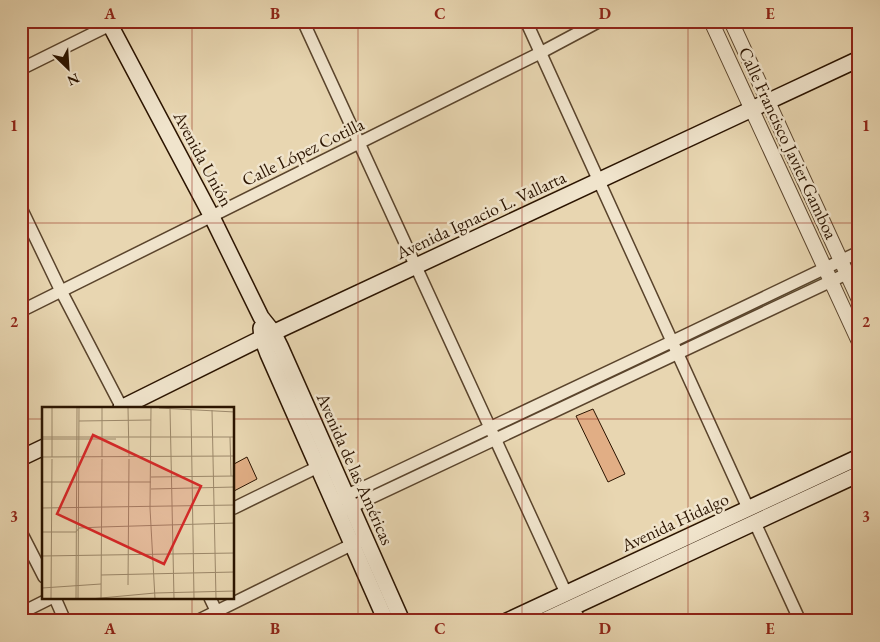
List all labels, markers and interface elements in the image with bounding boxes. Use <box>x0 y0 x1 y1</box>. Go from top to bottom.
text: A <box>103 3 116 24</box>
text: B <box>270 3 280 24</box>
text: C <box>434 3 446 24</box>
text: D <box>599 3 611 24</box>
text: E <box>765 3 775 24</box>
north arrow <box>42 42 92 92</box>
street label: Calle Francisco Javier Gamboa <box>734 43 843 243</box>
text: N <box>64 69 82 91</box>
street label: Avenida Unión <box>168 106 238 211</box>
street label: Calle López Cotilla <box>238 112 368 191</box>
text: 1 <box>10 115 18 136</box>
text: 1 <box>862 115 870 136</box>
street label: Avenida Ignacio L. Vallarta <box>391 165 570 264</box>
text: 2 <box>10 311 19 332</box>
text: 2 <box>862 311 871 332</box>
street label: Avenida de las Américas <box>311 388 399 549</box>
inset map <box>42 407 235 600</box>
street label: Avenida Hidalgo <box>617 487 732 557</box>
text: 3 <box>10 506 18 527</box>
text: 3 <box>862 506 870 527</box>
text: A <box>103 618 116 639</box>
text: B <box>270 618 280 639</box>
text: C <box>434 618 446 639</box>
text: D <box>599 618 611 639</box>
text: E <box>765 618 775 639</box>

